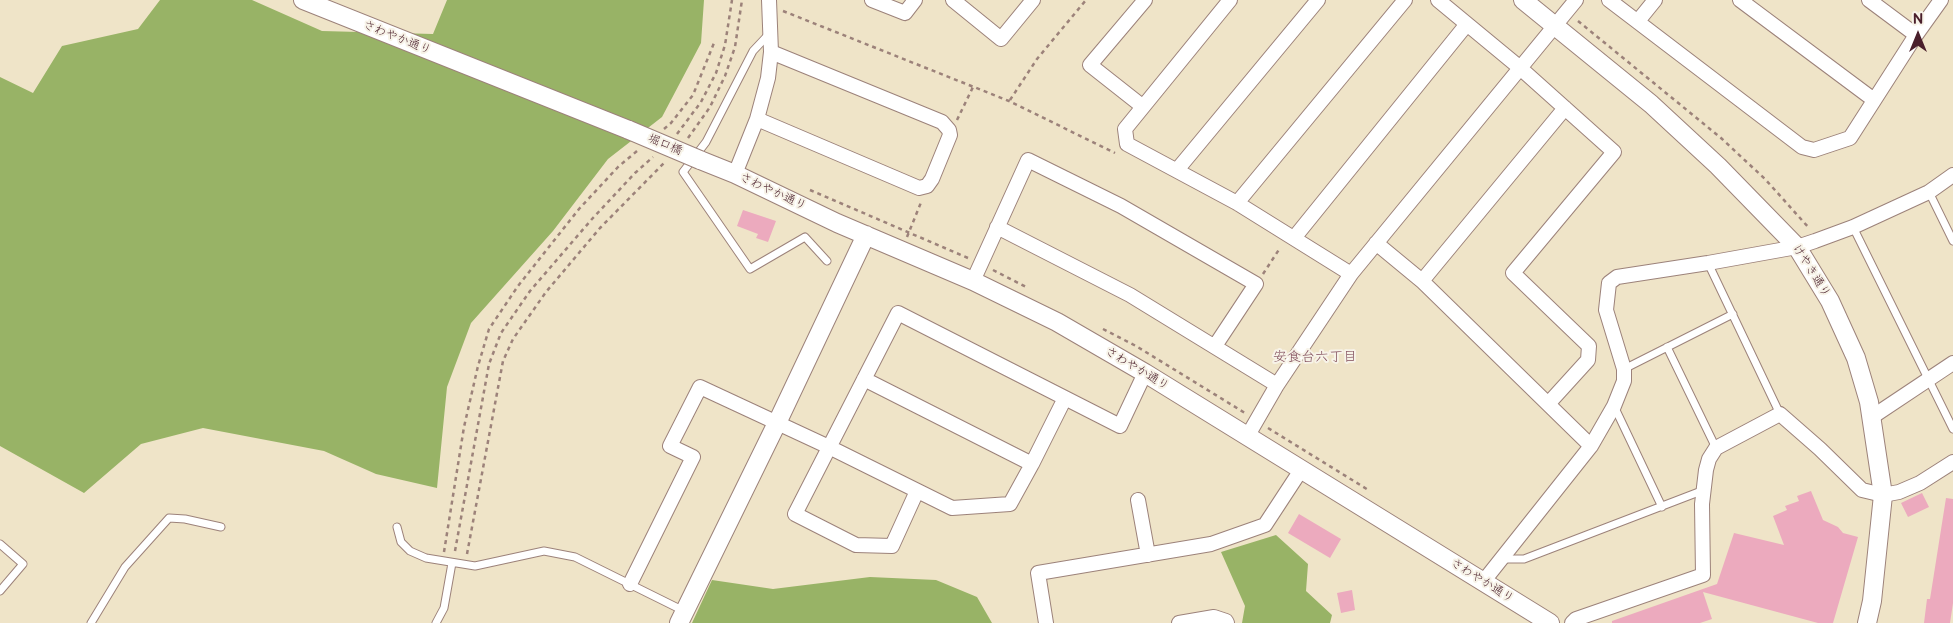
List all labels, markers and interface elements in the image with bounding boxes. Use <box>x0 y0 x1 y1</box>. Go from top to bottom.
north arrow <box>1893 10 1943 60</box>
text: N <box>1913 11 1923 28</box>
street label: さわやか通り <box>361 18 433 58</box>
street label: 堀口橋 <box>646 131 684 159</box>
street label: さわやか通り <box>737 170 809 214</box>
street label: けやき通り <box>1789 242 1833 300</box>
street label: さわやか通り <box>1102 344 1172 394</box>
district label: 安食台六丁目 <box>1273 349 1357 365</box>
street label: さわやか通り <box>1448 556 1516 606</box>

